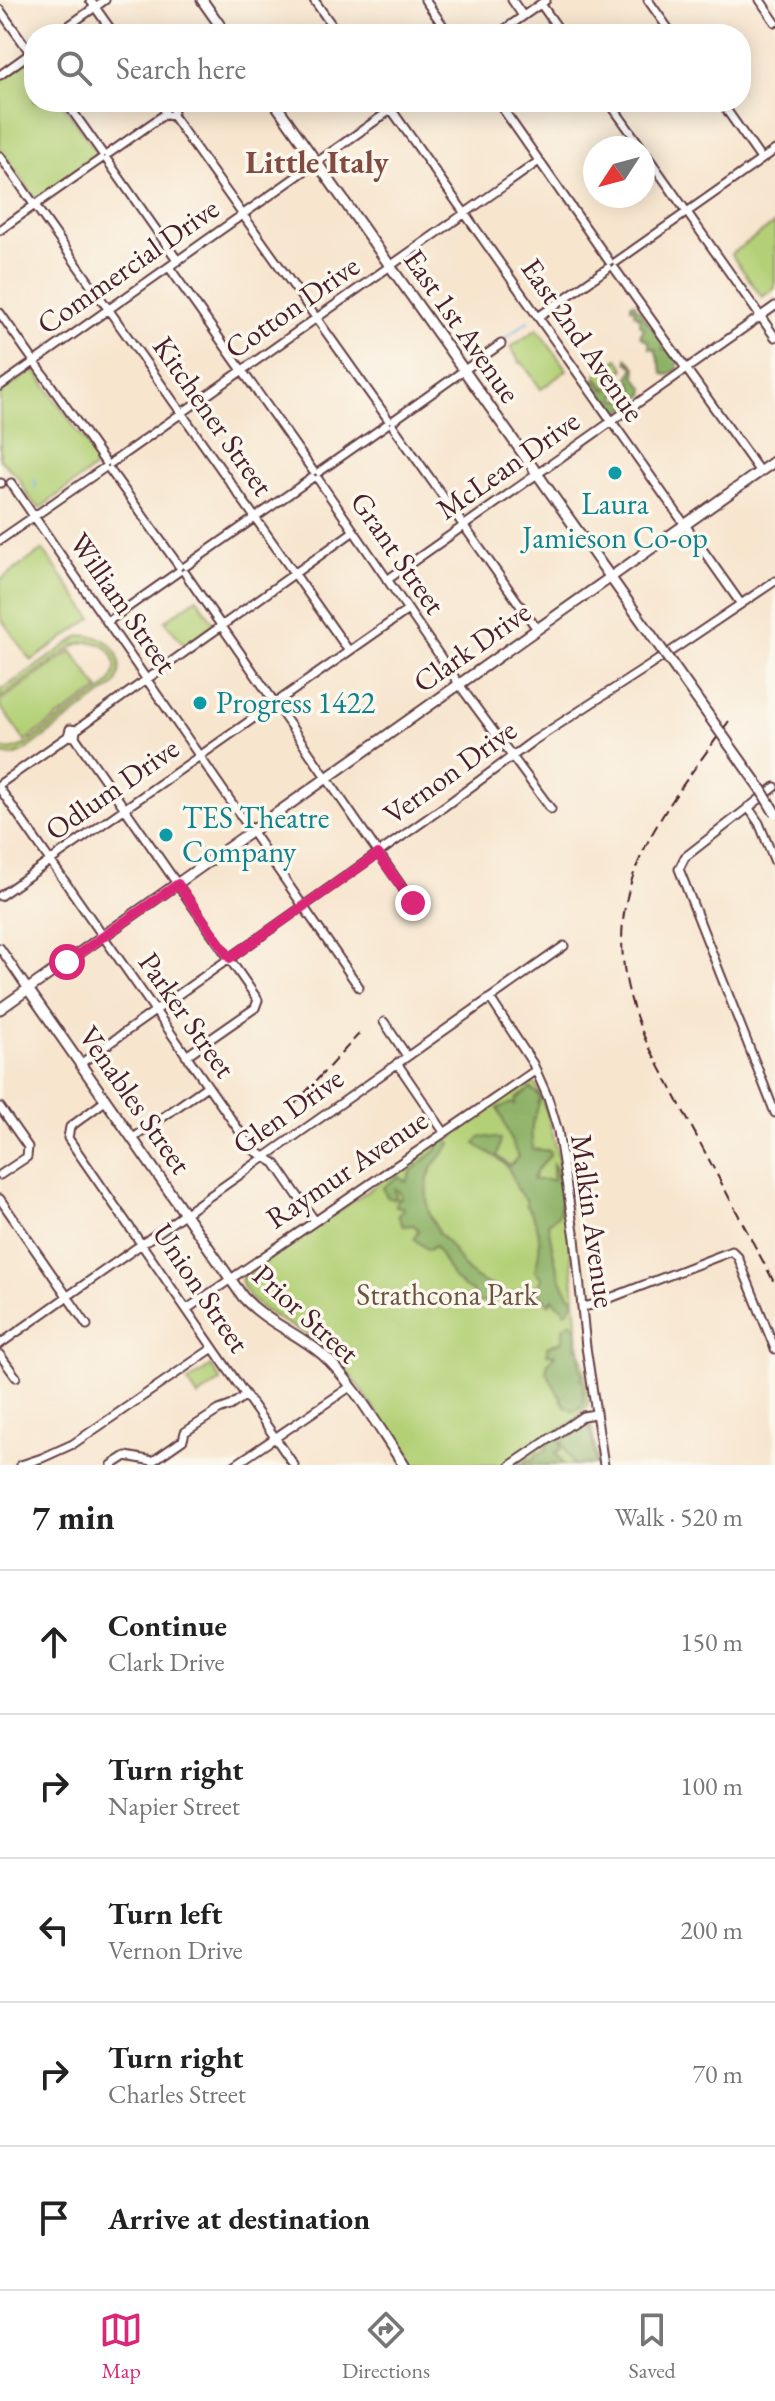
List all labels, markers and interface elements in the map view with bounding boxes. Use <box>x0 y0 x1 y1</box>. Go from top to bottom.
search box <box>24 24 751 112</box>
icon: search <box>52 46 96 90</box>
text: Search here <box>116 49 246 88</box>
north arrow <box>583 136 655 208</box>
district label: Little Italy <box>245 141 389 183</box>
street label: Commercial Drive <box>29 188 226 343</box>
street label: East 1st Avenue <box>395 241 530 410</box>
street label: Cotton Drive <box>217 246 367 367</box>
street label: East 2nd Avenue <box>513 250 654 429</box>
street label: Kitchener Street <box>144 328 283 504</box>
street label: McLean Drive <box>429 401 587 528</box>
marker: Laura Jamieson Co-op <box>606 464 624 482</box>
street label: Grant Street <box>342 484 455 622</box>
place label: Laura Jamieson Co-op <box>519 484 708 557</box>
street label: William Street <box>61 525 187 681</box>
street label: Clark Drive <box>405 592 538 701</box>
place label: Progress 1422 <box>216 683 376 722</box>
marker: Progress 1422 <box>191 694 209 712</box>
street label: Vernon Drive <box>375 710 524 833</box>
street label: Odlum Drive <box>37 728 186 849</box>
place label: TES Theatre Company <box>182 798 329 871</box>
marker: TES Theatre Company <box>157 826 175 844</box>
route end <box>395 885 431 921</box>
route start <box>49 944 85 980</box>
street label: Parker Street <box>130 944 245 1086</box>
street label: Venables Street <box>70 1018 201 1182</box>
street label: Glen Drive <box>225 1058 351 1163</box>
street label: Raymur Avenue <box>258 1100 435 1237</box>
street label: Malkin Avenue <box>562 1132 625 1310</box>
street label: Union Street <box>144 1215 259 1360</box>
street label: Prior Street <box>245 1255 368 1372</box>
park label: Strathcona Park <box>356 1275 539 1314</box>
text: 7 min <box>32 1495 115 1539</box>
text: Walk · 520 m <box>615 1500 743 1534</box>
text: Continue <box>108 1606 227 1645</box>
icon: ahead <box>32 1620 76 1664</box>
text: 150 m <box>680 1625 743 1659</box>
text: Clark Drive <box>108 1645 225 1679</box>
text: Turn right <box>108 1750 244 1789</box>
icon: right <box>32 1764 76 1808</box>
text: 100 m <box>680 1769 743 1803</box>
text: Napier Street <box>108 1789 240 1823</box>
text: Turn left <box>108 1894 222 1933</box>
icon: left <box>32 1908 76 1952</box>
text: 200 m <box>680 1913 743 1947</box>
text: Vernon Drive <box>108 1933 243 1967</box>
text: Turn right <box>108 2038 244 2077</box>
icon: right <box>32 2052 76 2096</box>
text: 70 m <box>693 2057 743 2091</box>
text: Charles Street <box>108 2077 246 2111</box>
icon: arrive <box>32 2196 76 2240</box>
text: Arrive at destination <box>108 2199 370 2238</box>
tab: Map <box>99 2308 143 2385</box>
tab: Directions <box>342 2308 430 2385</box>
tab: Saved <box>629 2308 676 2385</box>

